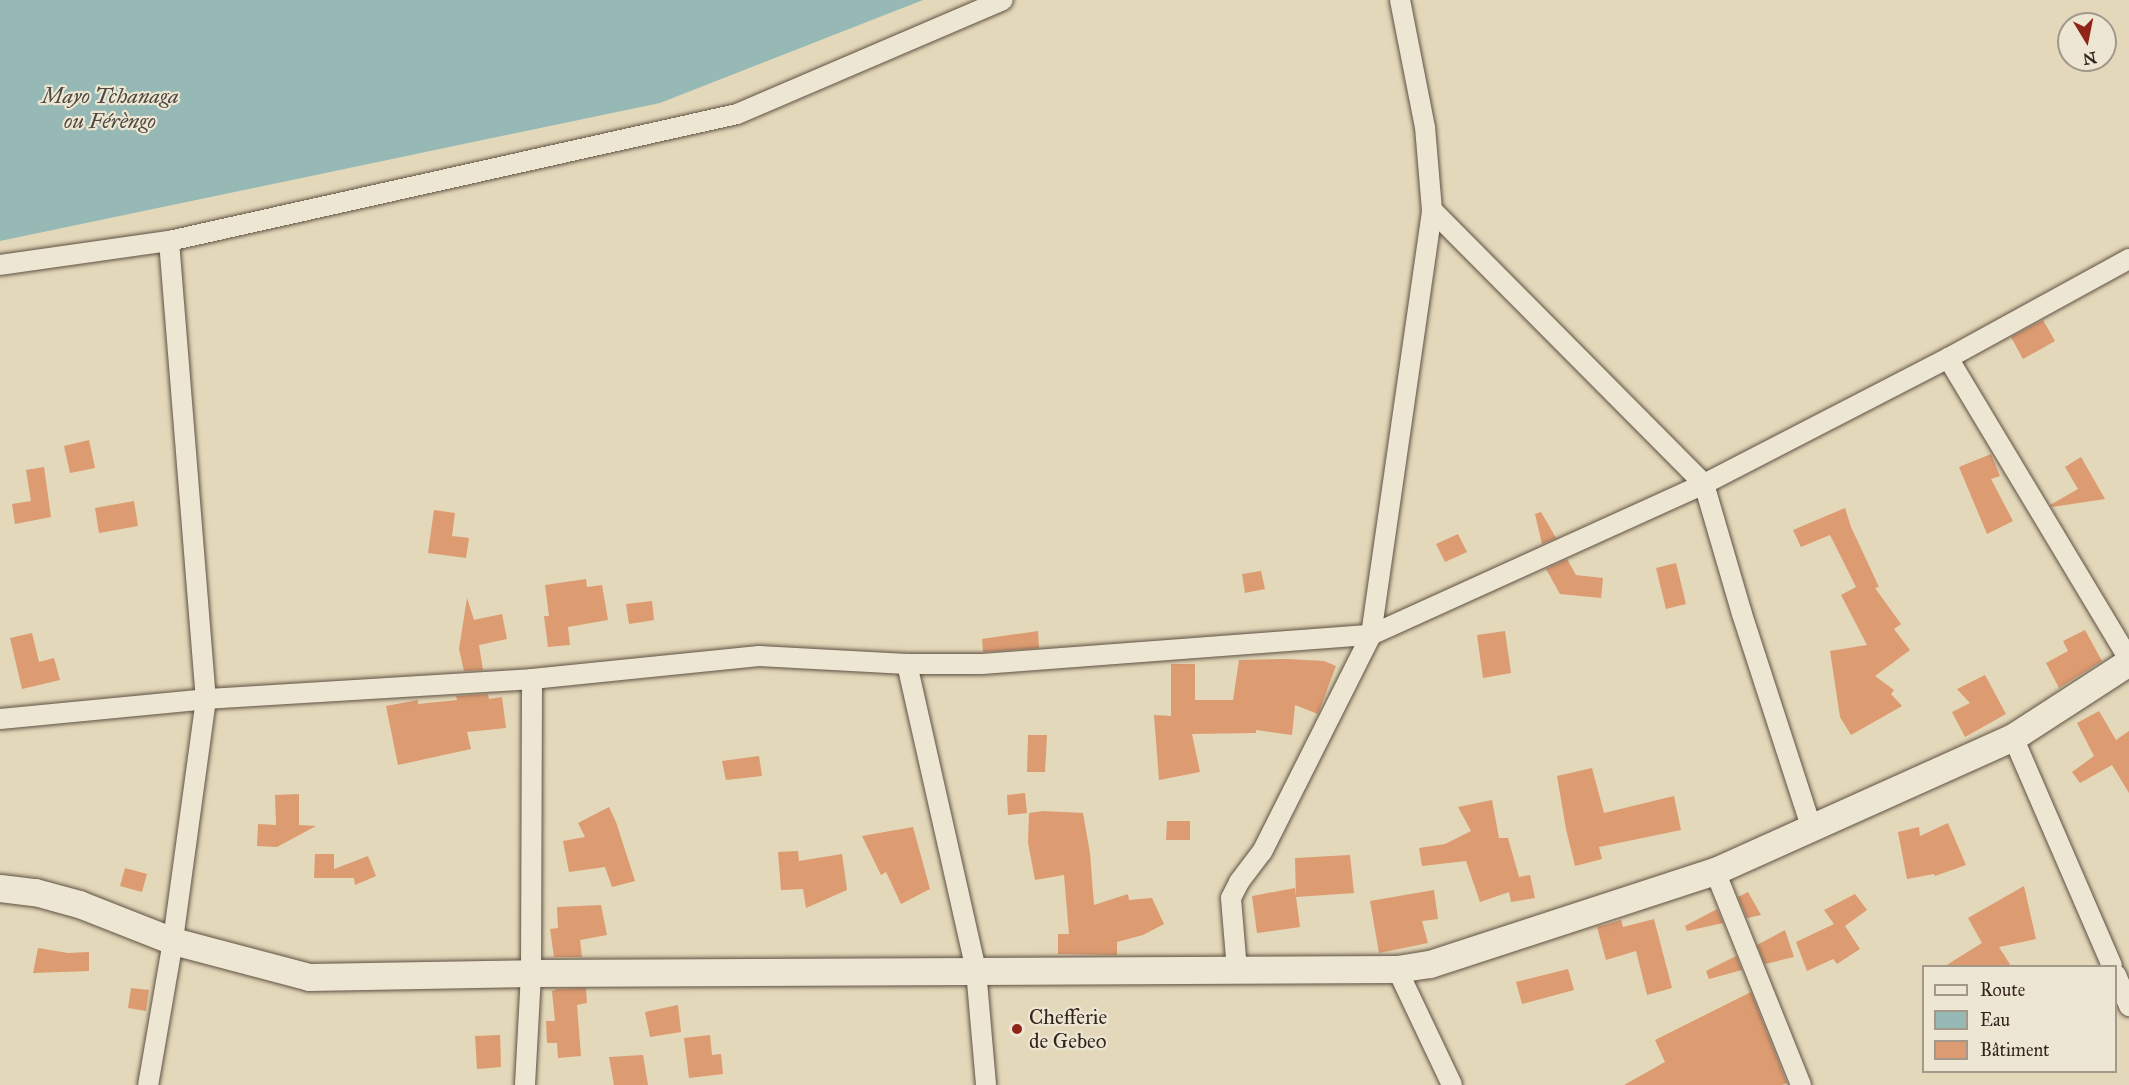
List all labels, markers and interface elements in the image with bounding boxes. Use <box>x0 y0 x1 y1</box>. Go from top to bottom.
north arrow <box>2057 12 2117 72</box>
text: N <box>2082 48 2098 69</box>
water label: Mayo Tchanaga ou Férèngo <box>41 82 179 134</box>
legend <box>1922 965 2117 1073</box>
text: Route <box>1980 979 2025 1001</box>
place label: Chefferie de Gebeo <box>1029 1004 1107 1054</box>
text: Eau <box>1980 1009 2010 1031</box>
marker: Chefferie de Gebeo <box>1010 1022 1024 1036</box>
text: Bâtiment <box>1980 1039 2049 1061</box>

